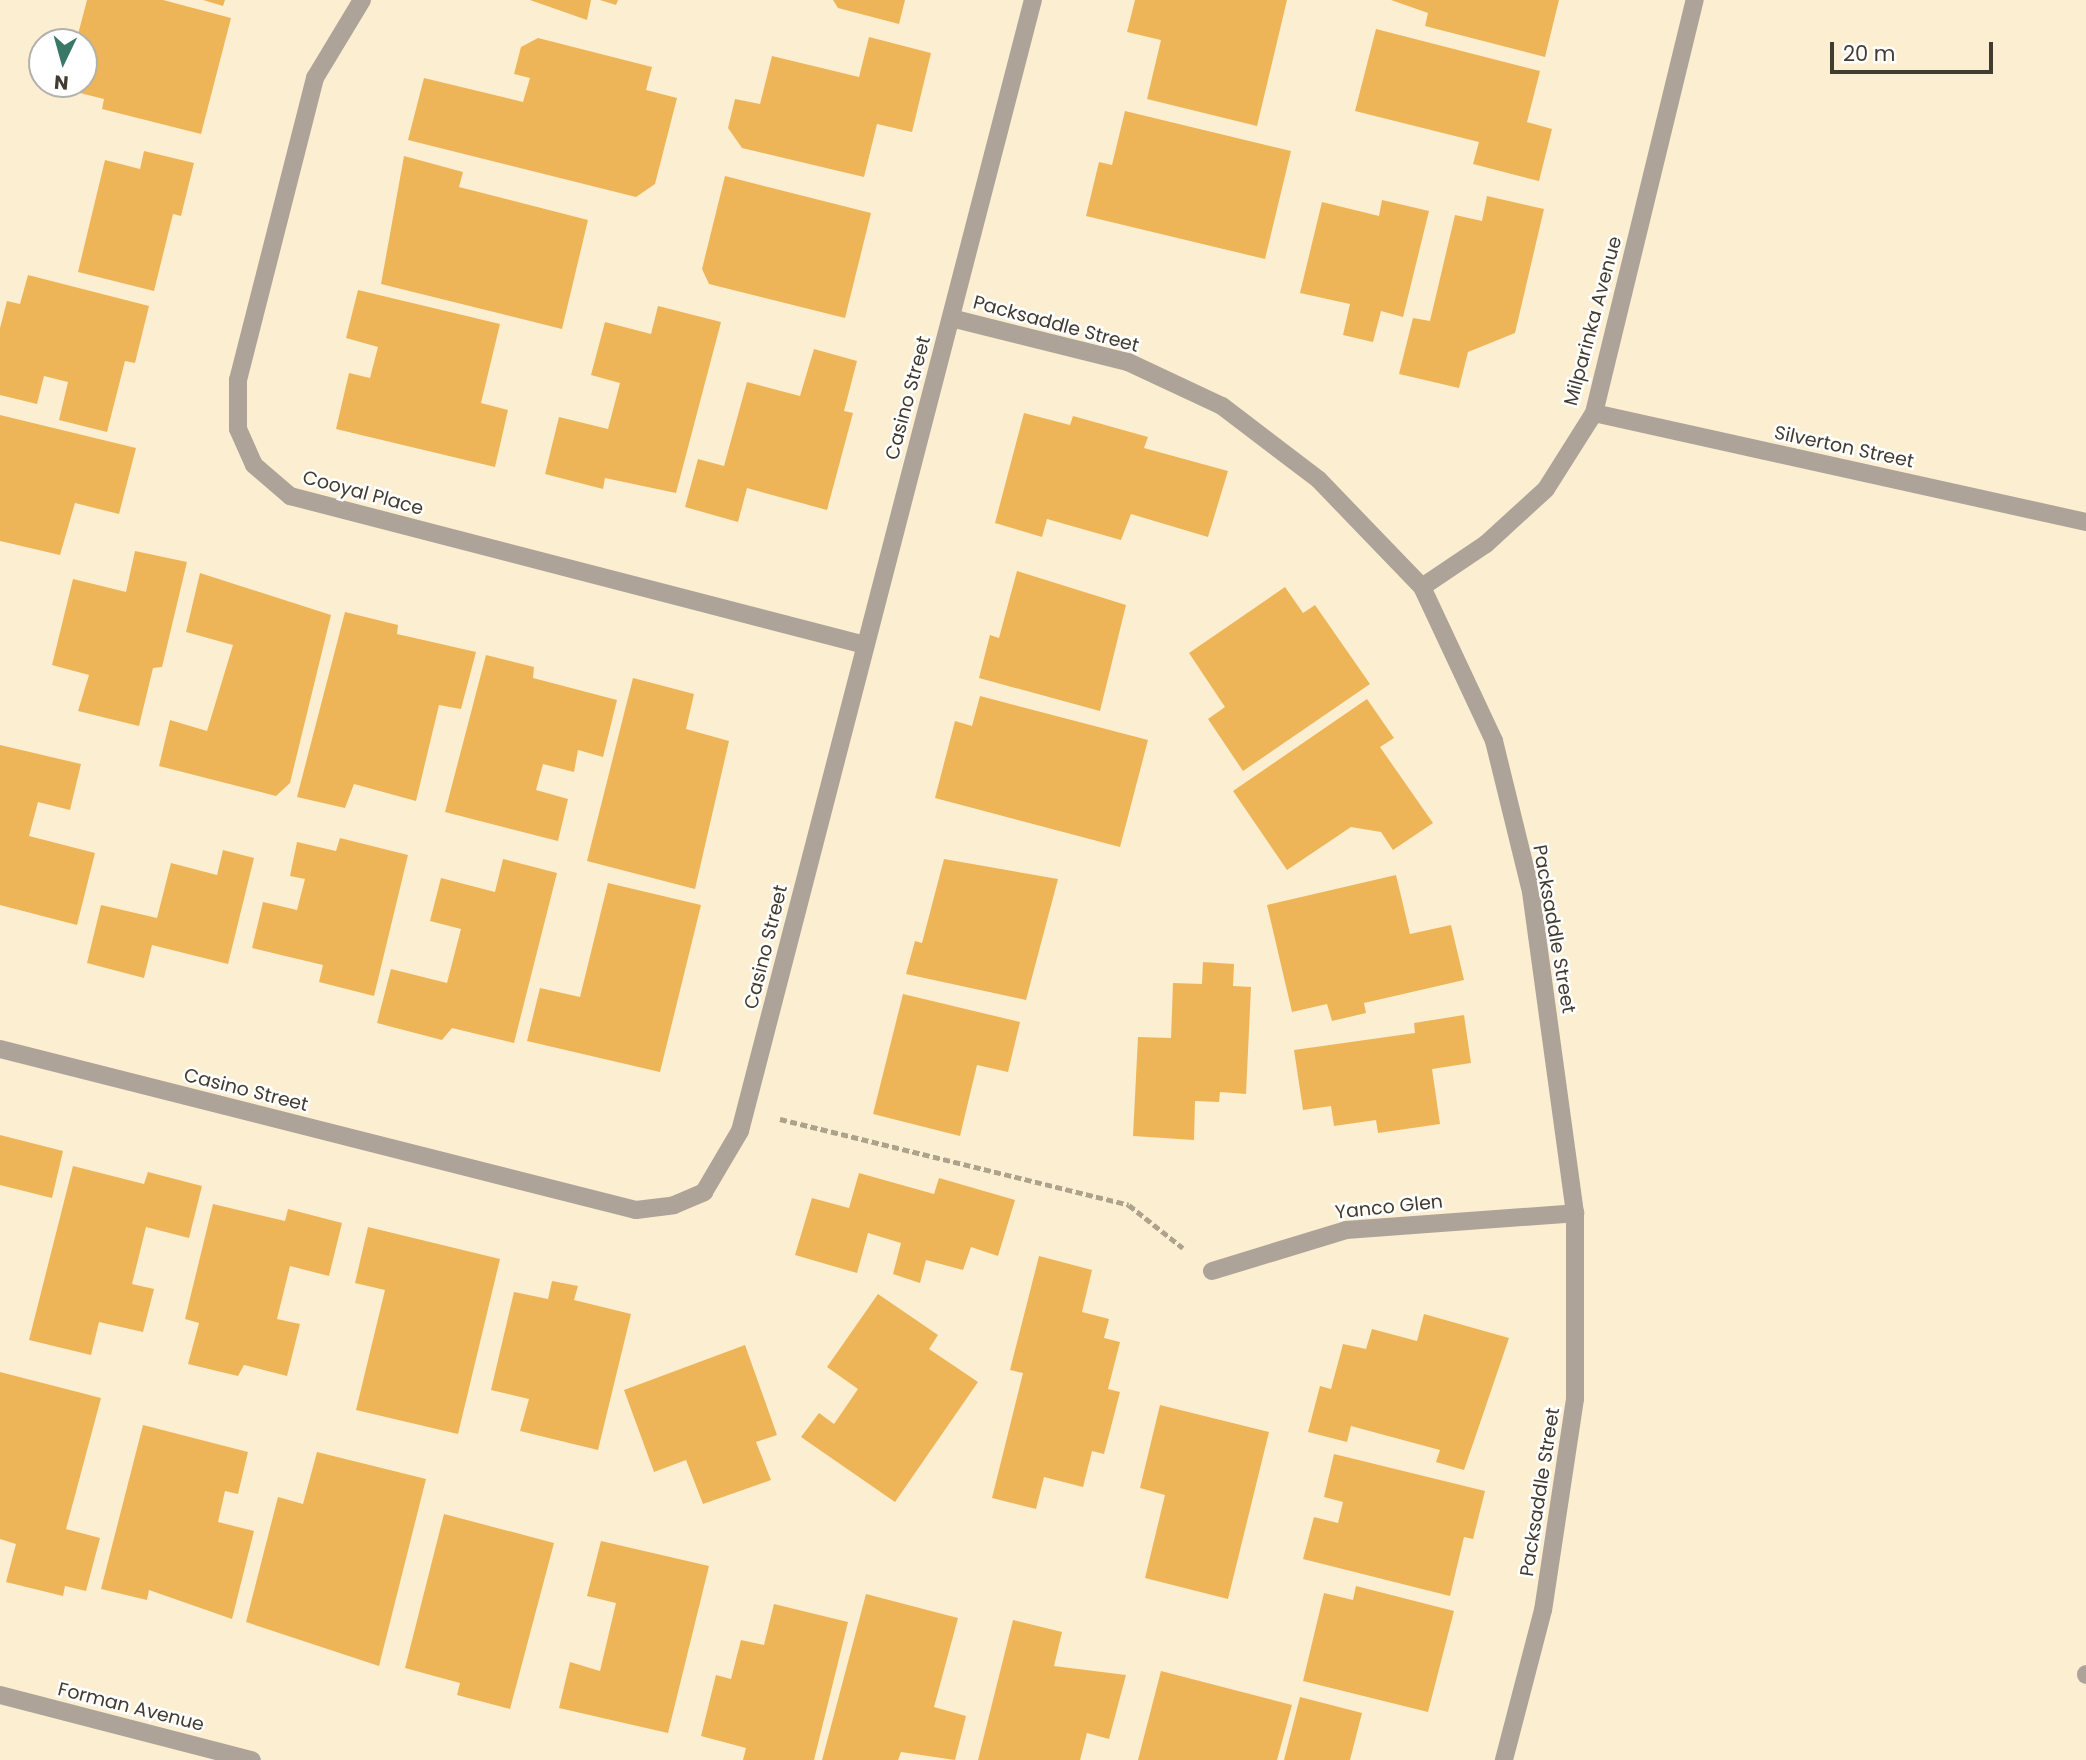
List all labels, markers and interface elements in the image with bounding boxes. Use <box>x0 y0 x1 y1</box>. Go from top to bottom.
north arrow <box>28 28 98 98</box>
scale bar <box>1834 28 1997 72</box>
text: 20 m <box>1843 39 1896 68</box>
text: N <box>53 68 70 96</box>
street label: Milparinka Avenue <box>1559 234 1627 408</box>
street label: Packsaddle Street <box>971 291 1141 357</box>
street label: Casino Street <box>881 334 935 462</box>
street label: Silverton Street <box>1772 421 1916 473</box>
street label: Cooyal Place <box>300 466 426 520</box>
street label: Packsaddle Street <box>1528 843 1580 1015</box>
street label: Casino Street <box>740 883 792 1011</box>
street label: Casino Street <box>182 1064 310 1116</box>
street label: Yanco Glen <box>1334 1190 1444 1224</box>
street label: Packsaddle Street <box>1515 1406 1565 1578</box>
street label: Forman Avenue <box>56 1678 206 1736</box>

